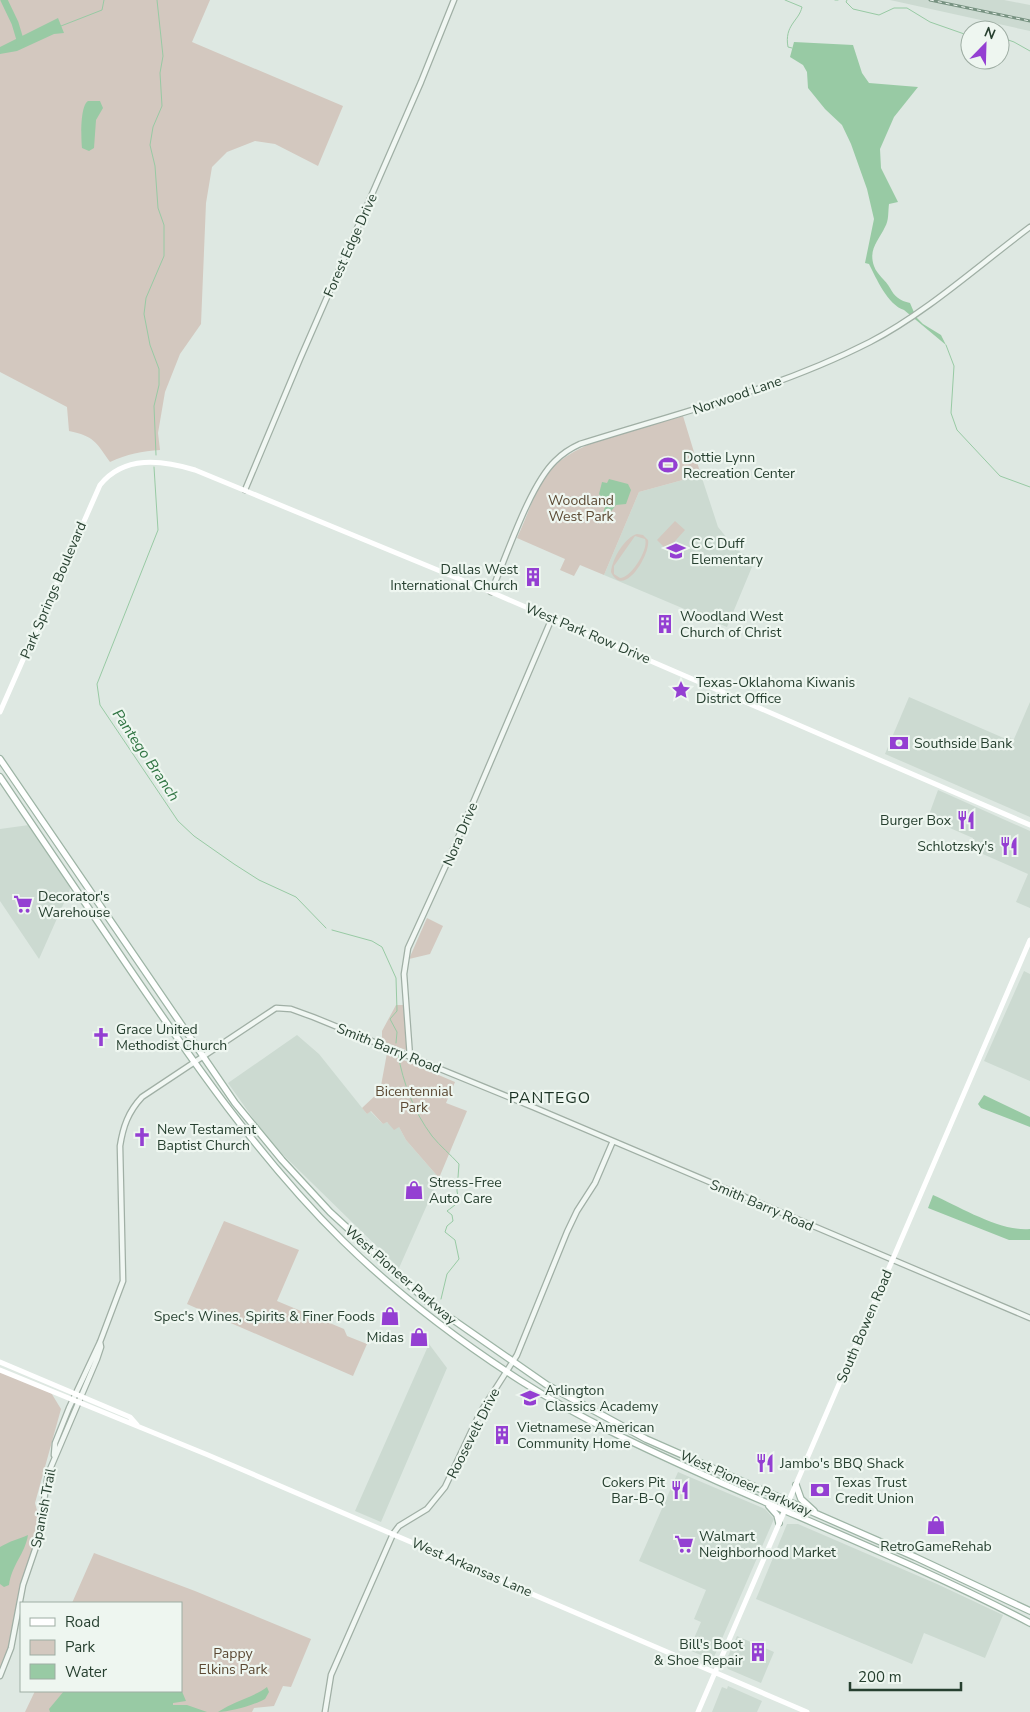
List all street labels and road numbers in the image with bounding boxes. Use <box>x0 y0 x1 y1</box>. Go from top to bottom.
street label: Forest Edge Drive <box>319 190 382 300</box>
street label: Norwood Lane <box>690 371 784 420</box>
street label: Park Springs Boulevard <box>16 519 91 662</box>
street label: West Park Row Drive <box>522 598 653 668</box>
street label: Nora Drive <box>439 800 482 869</box>
street label: Smith Barry Road <box>334 1019 444 1078</box>
street label: Smith Barry Road <box>707 1175 817 1236</box>
street label: West Pioneer Parkway <box>341 1221 461 1330</box>
street label: South Bowen Road <box>832 1267 897 1386</box>
street label: Roosevelt Drive <box>442 1385 504 1482</box>
street label: West Pioneer Parkway <box>677 1446 815 1521</box>
street label: Spanish Trail <box>26 1466 61 1550</box>
street label: West Arkansas Lane <box>408 1533 535 1602</box>

